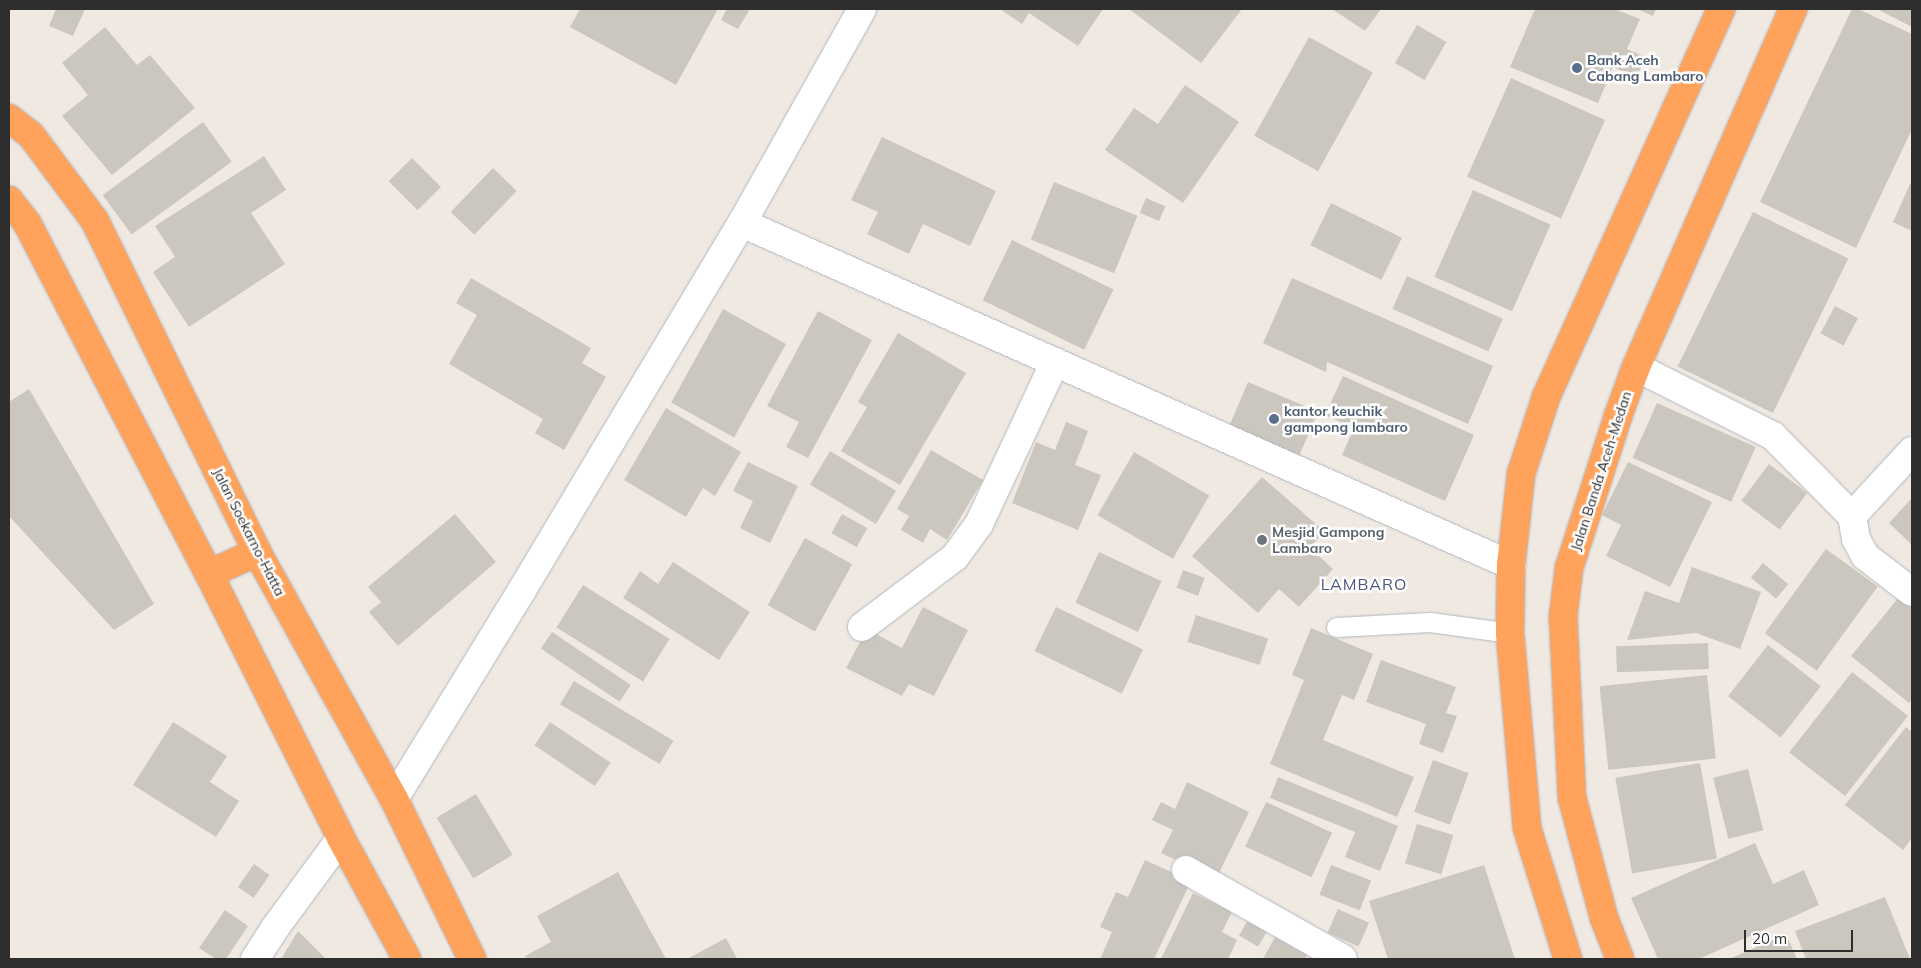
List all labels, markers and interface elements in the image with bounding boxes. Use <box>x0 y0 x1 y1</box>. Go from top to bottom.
place label: Bank Aceh Cabang Lambaro <box>1587 52 1704 84</box>
marker: Bank Aceh Cabang Lambaro <box>1571 62 1583 74</box>
street label: Jalan Banda Aceh-Medan <box>1567 389 1635 553</box>
place label: kantor keuchik gampong lambaro <box>1284 403 1408 436</box>
marker: kantor keuchik gampong lambaro <box>1268 413 1280 425</box>
street label: Jalan Soekarno-Hatta <box>209 465 289 599</box>
place label: Mesjid Gampong Lambaro <box>1272 524 1384 556</box>
marker: Mesjid Gampong Lambaro <box>1256 534 1268 546</box>
district label: LAMBARO <box>1320 574 1408 594</box>
scale bar <box>1746 920 1855 952</box>
text: 20 m <box>1752 929 1787 948</box>

